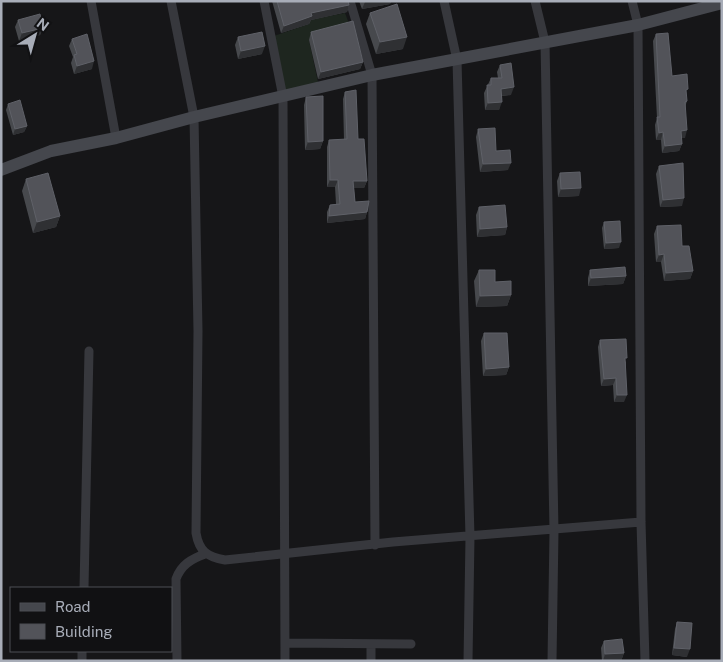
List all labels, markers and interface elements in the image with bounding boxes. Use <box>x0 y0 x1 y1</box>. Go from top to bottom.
north arrow <box>10 10 60 60</box>
text: N <box>34 15 52 34</box>
legend <box>10 587 172 652</box>
text: Road <box>55 598 91 615</box>
text: Building <box>55 623 113 640</box>

